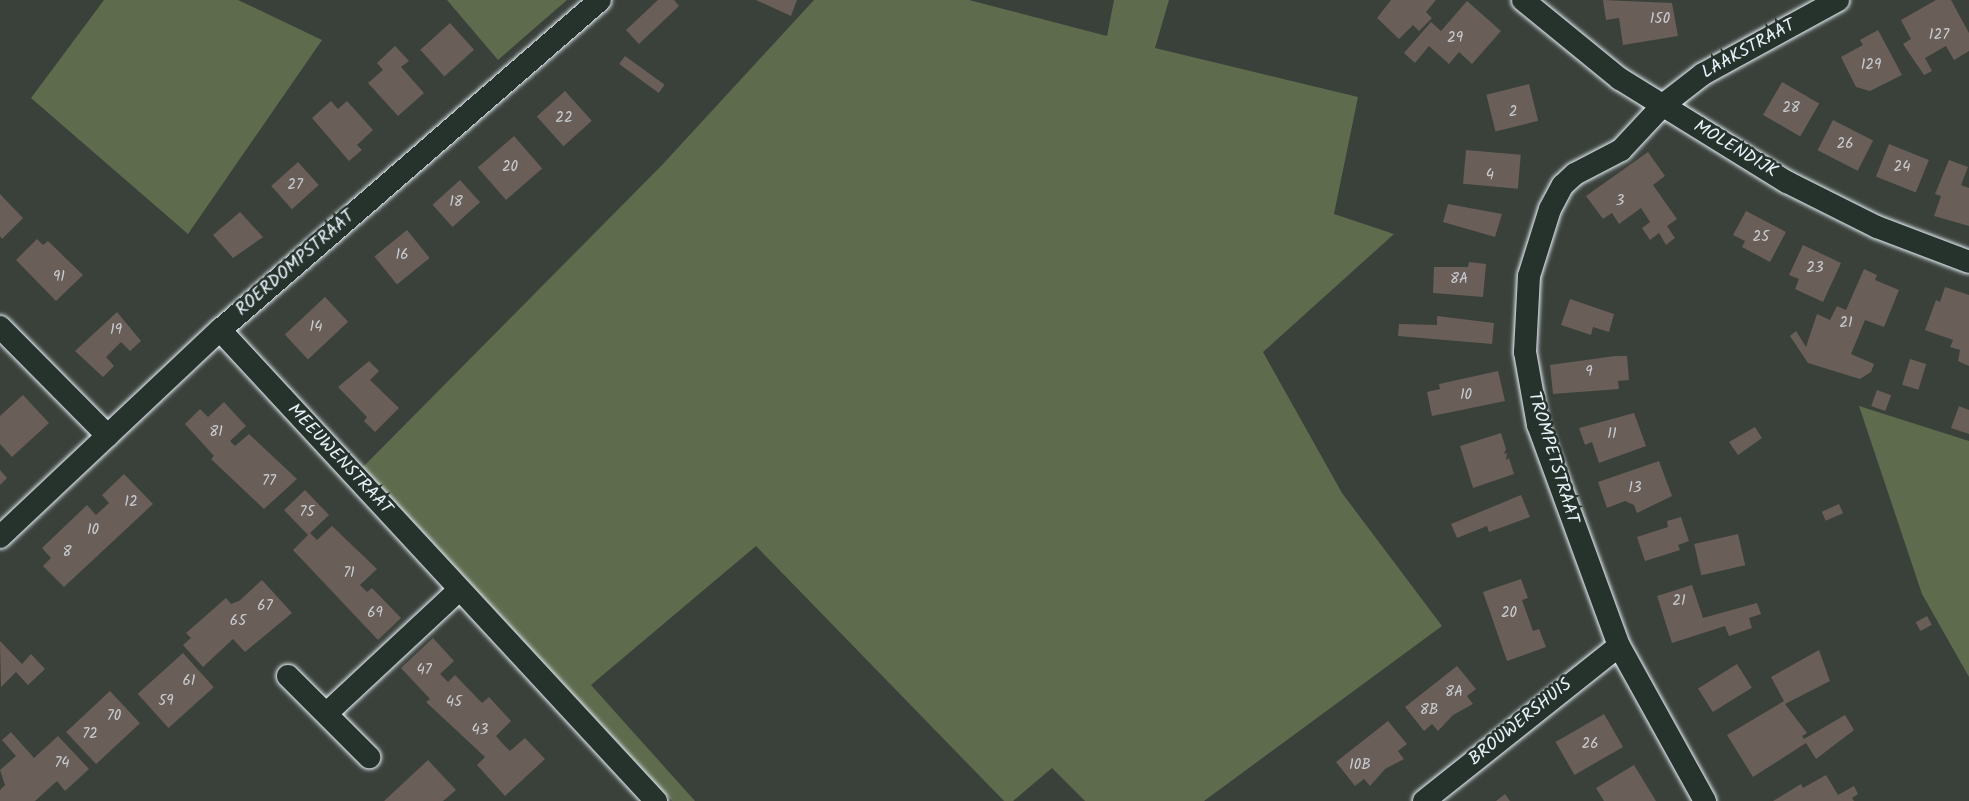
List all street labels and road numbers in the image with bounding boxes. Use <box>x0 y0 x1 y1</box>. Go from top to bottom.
street label: LAAKSTRAAT <box>1698 15 1800 85</box>
street label: MOLENDIJK <box>1689 117 1781 183</box>
street label: ROERDOMPSTRAAT <box>232 207 360 321</box>
street label: TROMPETSTRAAT <box>1522 390 1582 526</box>
street label: MEEUWENSTRAAT <box>282 400 396 520</box>
street label: BROUWERSHUIS <box>1465 675 1577 771</box>

